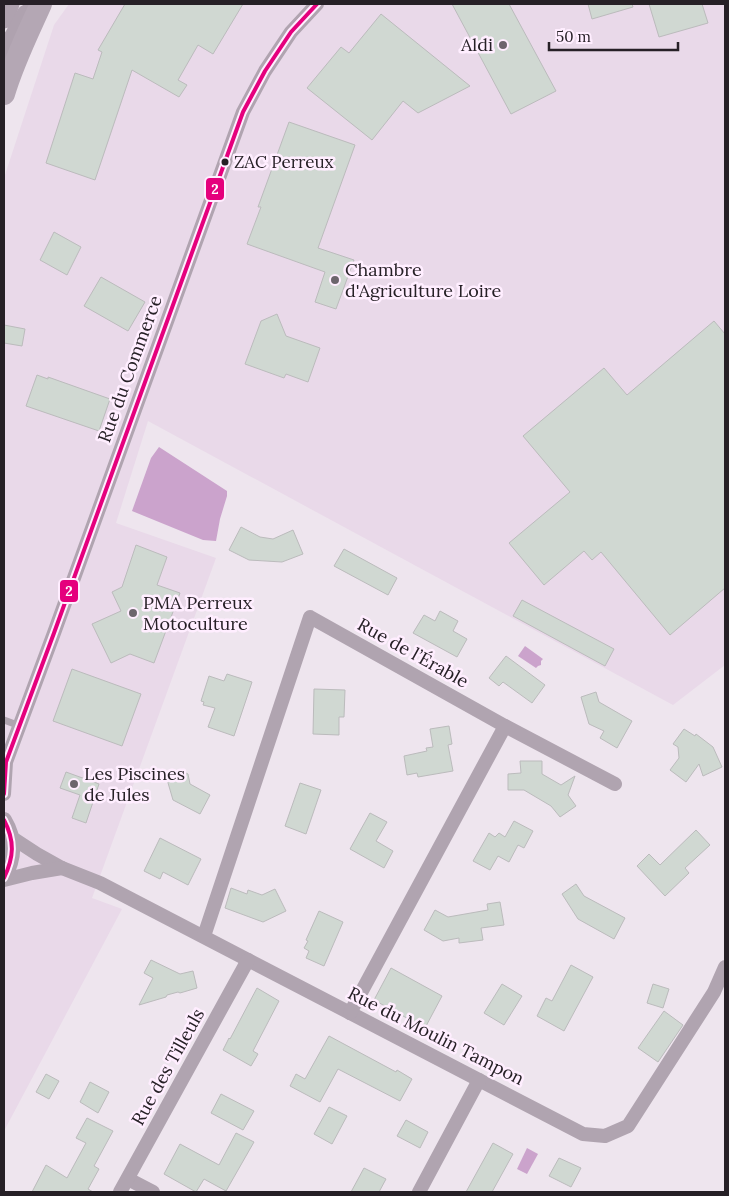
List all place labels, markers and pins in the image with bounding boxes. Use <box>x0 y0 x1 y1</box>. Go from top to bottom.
place label: Aldi <box>460 33 493 56</box>
marker: Aldi <box>497 39 509 51</box>
place label: ZAC Perreux <box>234 151 334 173</box>
marker: ZAC Perreux <box>220 157 230 167</box>
place label: Chambre d'Agriculture Loire <box>345 258 501 302</box>
marker: Chambre d'Agriculture Loire <box>329 274 341 286</box>
place label: PMA Perreux Motoculture <box>143 591 253 635</box>
marker: PMA Perreux Motoculture <box>127 607 139 619</box>
place label: Les Piscines de Jules <box>84 762 185 806</box>
marker: Les Piscines de Jules <box>68 778 80 790</box>

